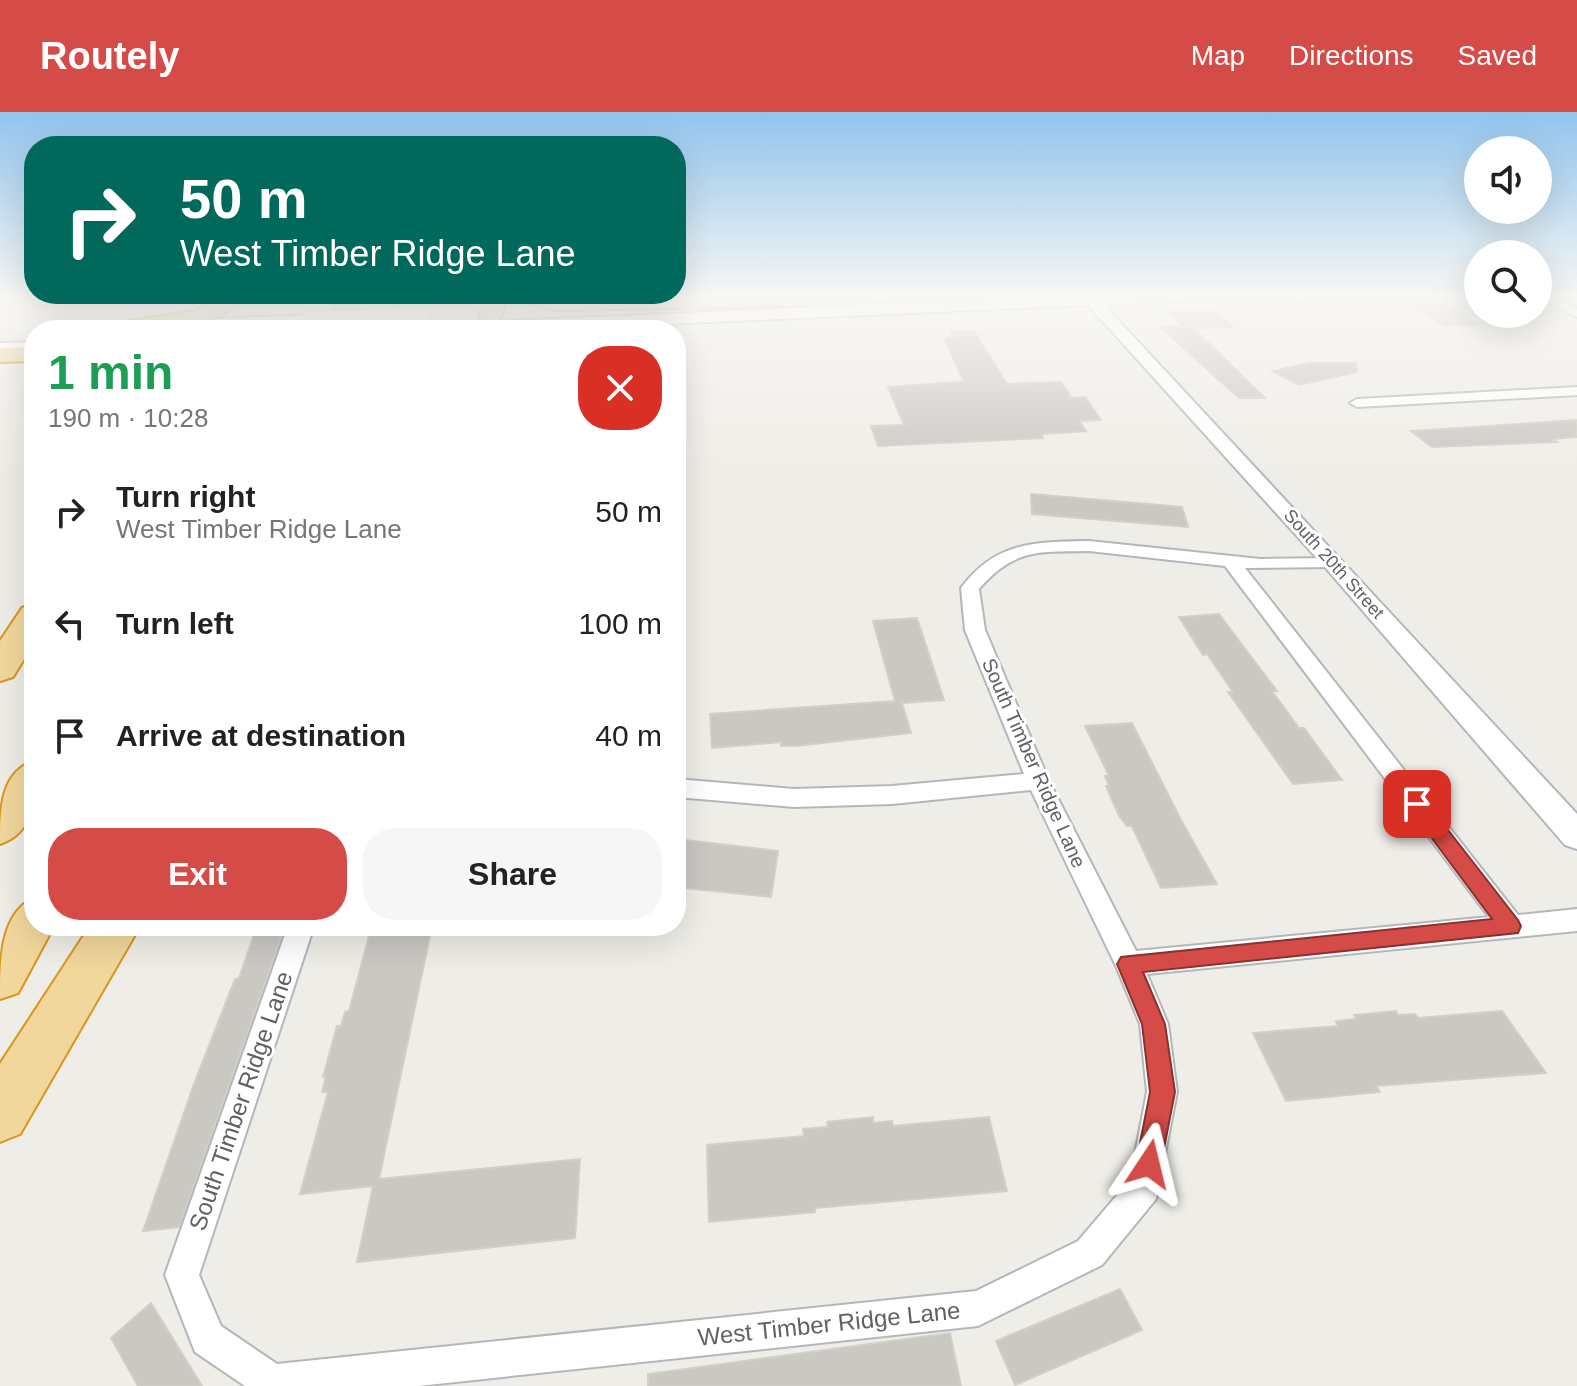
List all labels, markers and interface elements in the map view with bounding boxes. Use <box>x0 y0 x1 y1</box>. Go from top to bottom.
text: Routely <box>40 35 179 77</box>
text: Map <box>1191 40 1245 71</box>
text: Directions <box>1289 40 1414 71</box>
text: Saved <box>1458 40 1537 71</box>
map controls <box>1464 136 1552 328</box>
button: sound <box>1464 136 1552 224</box>
text: 50 m <box>180 167 308 230</box>
icon: right <box>48 168 152 272</box>
text: West Timber Ridge Lane <box>180 233 576 274</box>
button: search <box>1464 240 1552 328</box>
text: 1 min <box>48 346 173 399</box>
button: close <box>578 346 662 430</box>
text: 190 m · 10:28 <box>48 403 208 433</box>
text: Turn right <box>116 480 255 513</box>
icon: right <box>48 490 92 534</box>
text: 50 m <box>595 495 662 528</box>
street label: South 20th Street <box>1280 505 1388 623</box>
text: West Timber Ridge Lane <box>116 514 402 544</box>
icon: left <box>48 602 92 646</box>
text: Turn left <box>116 607 234 640</box>
text: 100 m <box>579 607 662 640</box>
street label: South Timber Ridge Lane <box>978 655 1090 871</box>
icon: arrive <box>48 714 92 758</box>
text: Arrive at destination <box>116 719 406 752</box>
text: 40 m <box>595 719 662 752</box>
pin <box>1383 770 1451 838</box>
icon: arrive <box>1395 782 1439 826</box>
button: Exit <box>48 828 347 920</box>
button: Share <box>363 828 662 920</box>
street label: South Timber Ridge Lane <box>183 968 298 1234</box>
position arrow <box>1107 1122 1191 1206</box>
street label: West Timber Ridge Lane <box>696 1296 961 1351</box>

